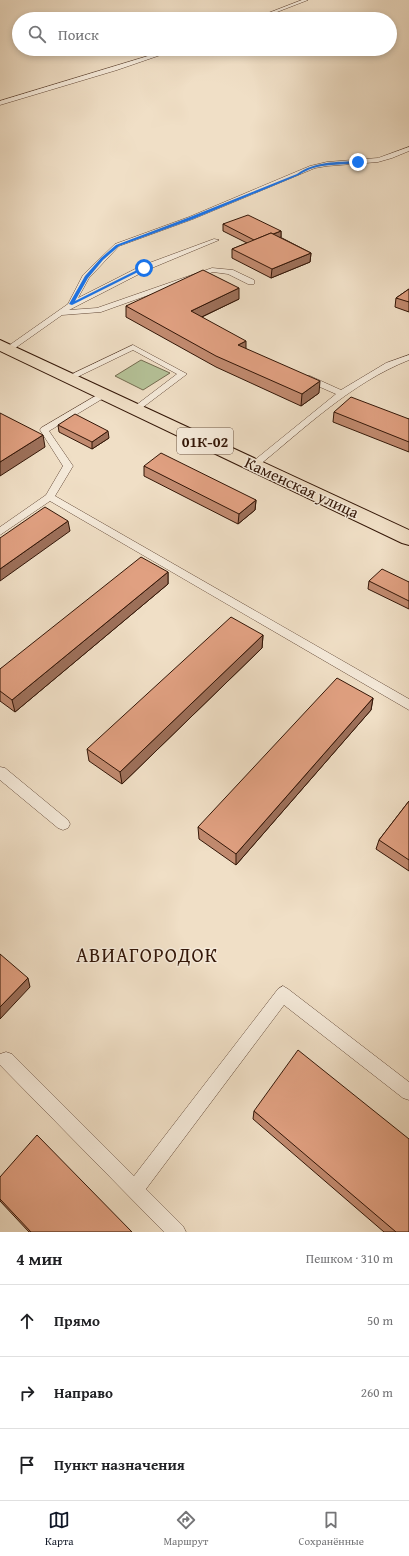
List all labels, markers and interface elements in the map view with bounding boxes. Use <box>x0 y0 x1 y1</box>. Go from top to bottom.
search box <box>12 12 397 56</box>
icon: search <box>26 23 48 45</box>
text: Поиск <box>58 24 99 45</box>
route end <box>349 153 367 171</box>
route start <box>135 259 153 277</box>
road number: 01К-02 <box>177 428 233 454</box>
street label: Каменская улица <box>241 450 363 524</box>
district label: АВИАГОРОДОК <box>76 940 218 969</box>
text: 4 мин <box>16 1246 62 1271</box>
text: Пешком · 310 m <box>306 1249 393 1268</box>
icon: ahead <box>16 1310 38 1332</box>
text: Прямо <box>54 1310 100 1331</box>
text: 50 m <box>367 1311 393 1330</box>
icon: right <box>16 1382 38 1404</box>
text: Направо <box>54 1382 113 1403</box>
text: 260 m <box>361 1383 393 1402</box>
icon: arrive <box>16 1454 38 1476</box>
text: Пункт назначения <box>54 1454 185 1475</box>
tab: Карта <box>45 1509 73 1549</box>
tab: Маршрут <box>163 1509 208 1549</box>
tab: Сохранённые <box>298 1509 364 1549</box>

